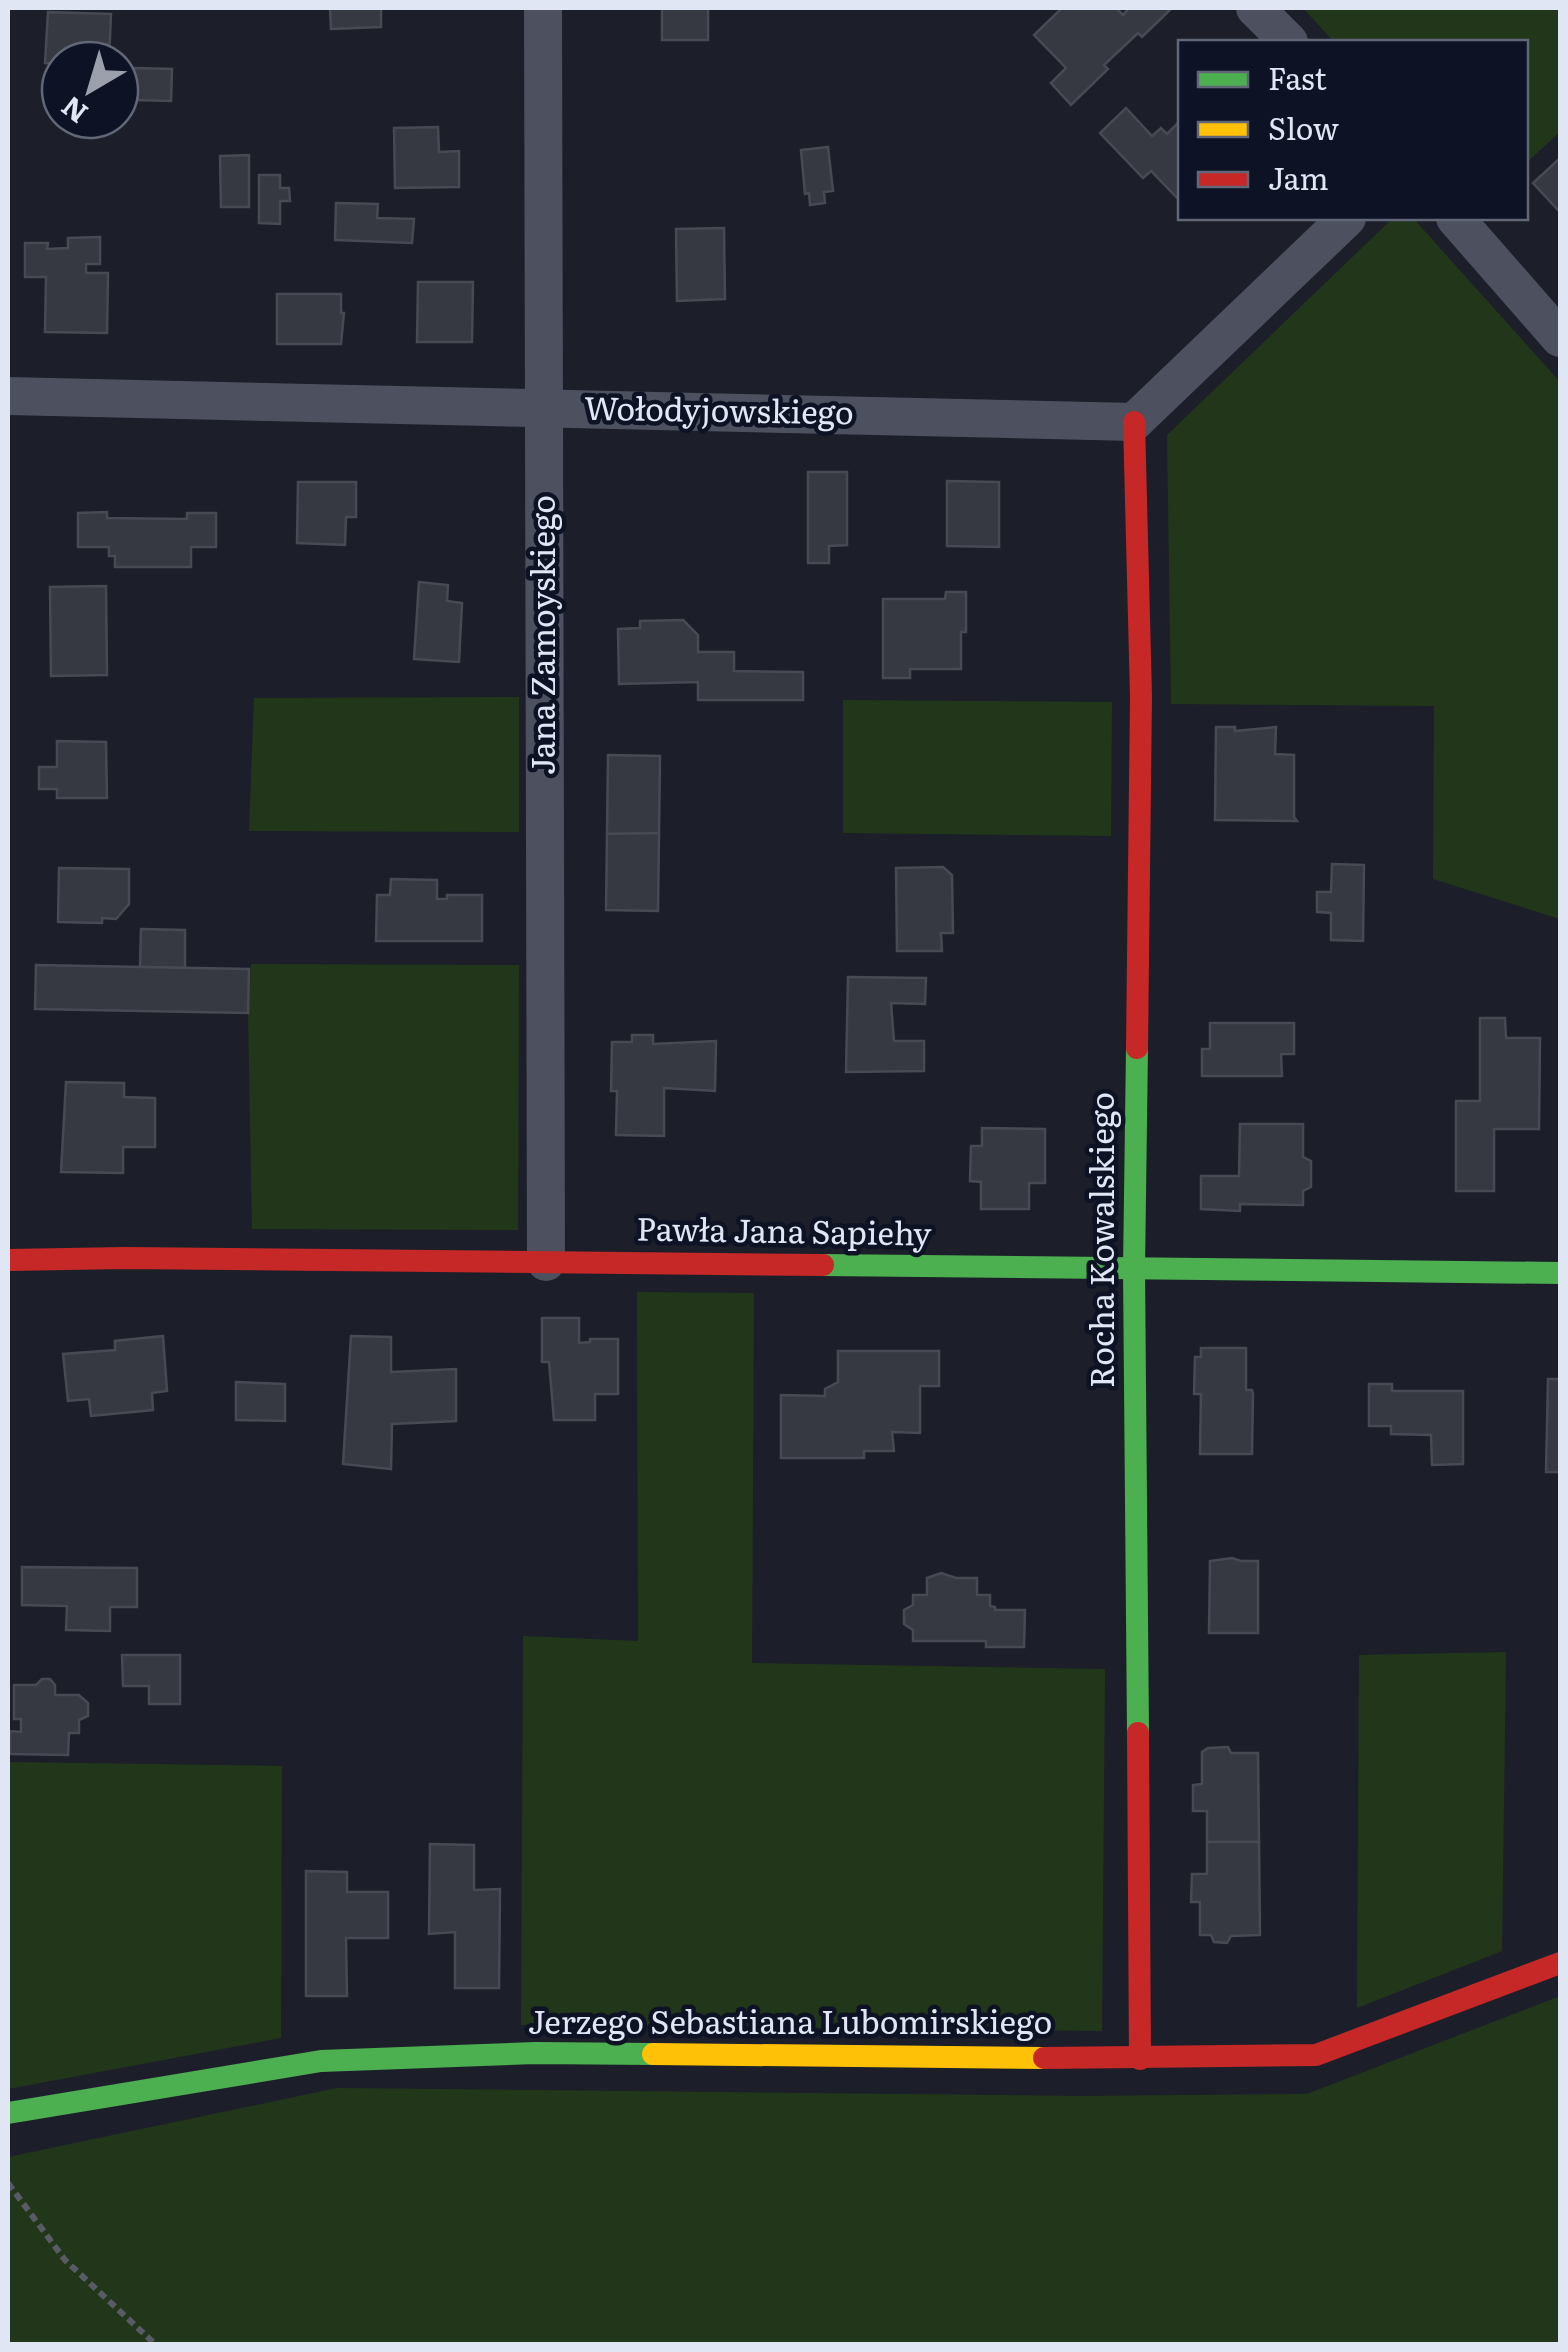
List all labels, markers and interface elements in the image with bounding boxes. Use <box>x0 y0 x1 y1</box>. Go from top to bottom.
north arrow <box>40 40 140 140</box>
legend <box>1178 40 1528 220</box>
text: Fast <box>1268 55 1327 99</box>
text: N <box>51 87 96 135</box>
text: Slow <box>1268 105 1339 149</box>
text: Jam <box>1268 155 1328 199</box>
street label: Wołodyjowskiego <box>584 382 854 434</box>
street label: Jana Zamoyskiego <box>517 495 565 775</box>
street label: Rocha Kowalskiego <box>1076 1092 1124 1388</box>
street label: Pawła Jana Sapiehy <box>636 1202 933 1256</box>
street label: Jerzego Sebastiana Lubomirskiego <box>528 1996 1052 2044</box>

